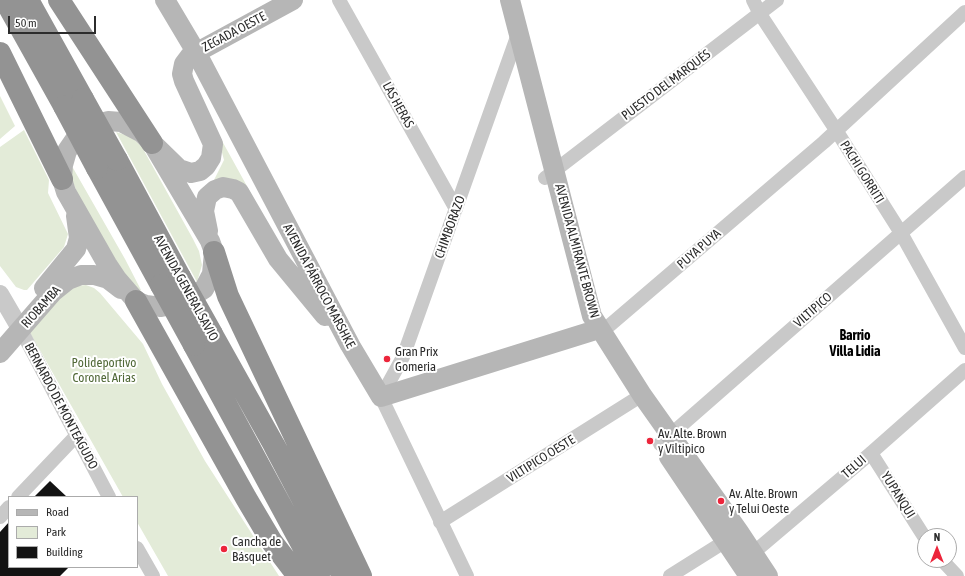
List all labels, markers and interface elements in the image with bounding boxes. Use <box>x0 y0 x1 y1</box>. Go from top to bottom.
scale bar <box>10 8 98 34</box>
street label: ZEGADA OESTE <box>199 9 269 55</box>
text: 50 m <box>15 16 37 30</box>
street label: PUESTO DEL MARQUÉS <box>618 47 714 123</box>
street label: LAS HERAS <box>379 79 417 131</box>
street label: PACHI GORRITI <box>837 138 887 206</box>
street label: AVENIDA ALMIRANTE BROWN <box>552 182 602 320</box>
street label: CHIMBORAZO <box>431 194 469 260</box>
street label: AVENIDA PÁRROCO MARSHKE <box>280 221 358 351</box>
street label: PUYA PUYA <box>674 226 724 272</box>
street label: AVENIDA GENERAL SAVIO <box>150 232 222 344</box>
street label: RIOBAMBA <box>18 283 64 331</box>
street label: VILTIPICO <box>791 289 835 331</box>
district label: Barrio Villa Lidia <box>830 328 880 360</box>
street label: BERNARDO DE MONTEAGUDO <box>21 340 101 472</box>
place label: Gran Prix Gomeria <box>395 344 438 375</box>
marker: Gran Prix Gomeria <box>382 354 392 364</box>
park label: Polideportivo Coronel Arias <box>72 355 136 386</box>
place label: Av. Alte. Brown y Viltipico <box>658 426 727 457</box>
street label: VILTIPICO OESTE <box>504 432 578 486</box>
marker: Av. Alte. Brown y Viltipico <box>645 436 655 446</box>
street label: TELUI <box>839 452 869 482</box>
street label: YUPANQUI <box>878 469 918 521</box>
place label: Av. Alte. Brown y Telui Oeste <box>729 486 798 517</box>
legend <box>8 496 138 568</box>
marker: Av. Alte. Brown y Telui Oeste <box>716 496 726 506</box>
text: Road <box>46 505 69 519</box>
text: Park <box>46 525 66 539</box>
north arrow <box>917 528 957 568</box>
text: N <box>934 531 940 543</box>
place label: Cancha de Básquet <box>232 534 281 565</box>
marker: Cancha de Básquet <box>219 544 229 554</box>
text: Building <box>46 545 83 559</box>

